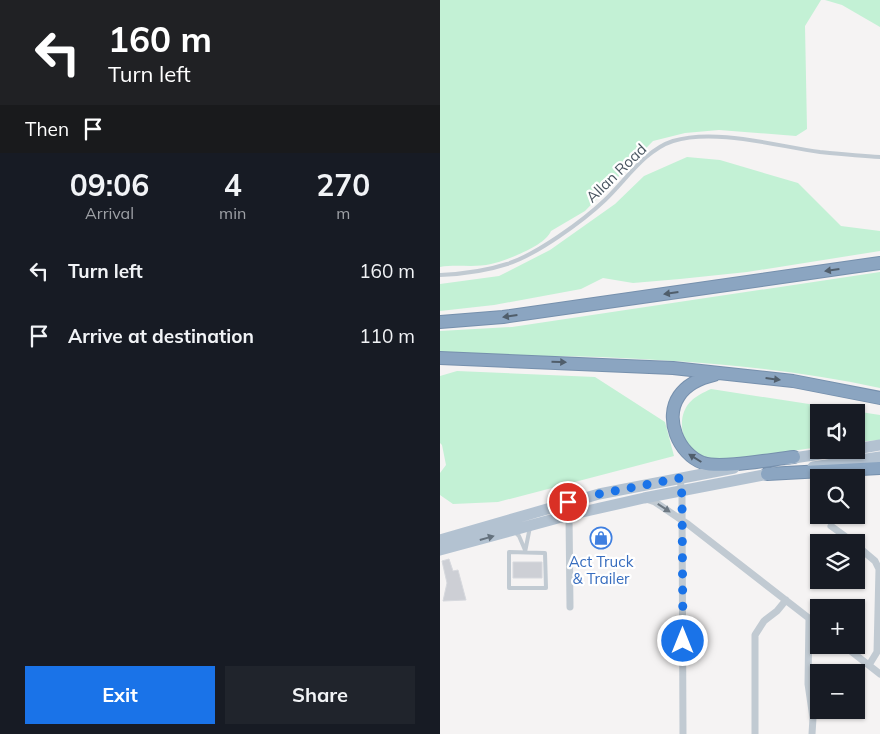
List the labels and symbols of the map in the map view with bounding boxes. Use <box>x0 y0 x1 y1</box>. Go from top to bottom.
street label: Allan Road <box>582 140 650 206</box>
one-way arrow <box>823 266 839 274</box>
one-way arrow <box>663 289 679 297</box>
one-way arrow <box>502 312 518 320</box>
one-way arrow <box>551 358 567 366</box>
one-way arrow <box>765 375 781 383</box>
one-way arrow <box>688 453 702 462</box>
pin <box>547 481 589 523</box>
one-way arrow <box>657 503 670 512</box>
shop icon: Act Truck & Trailer <box>589 526 613 550</box>
one-way arrow <box>480 533 495 541</box>
place label: Act Truck & Trailer <box>569 552 634 588</box>
position arrow <box>656 614 708 666</box>

